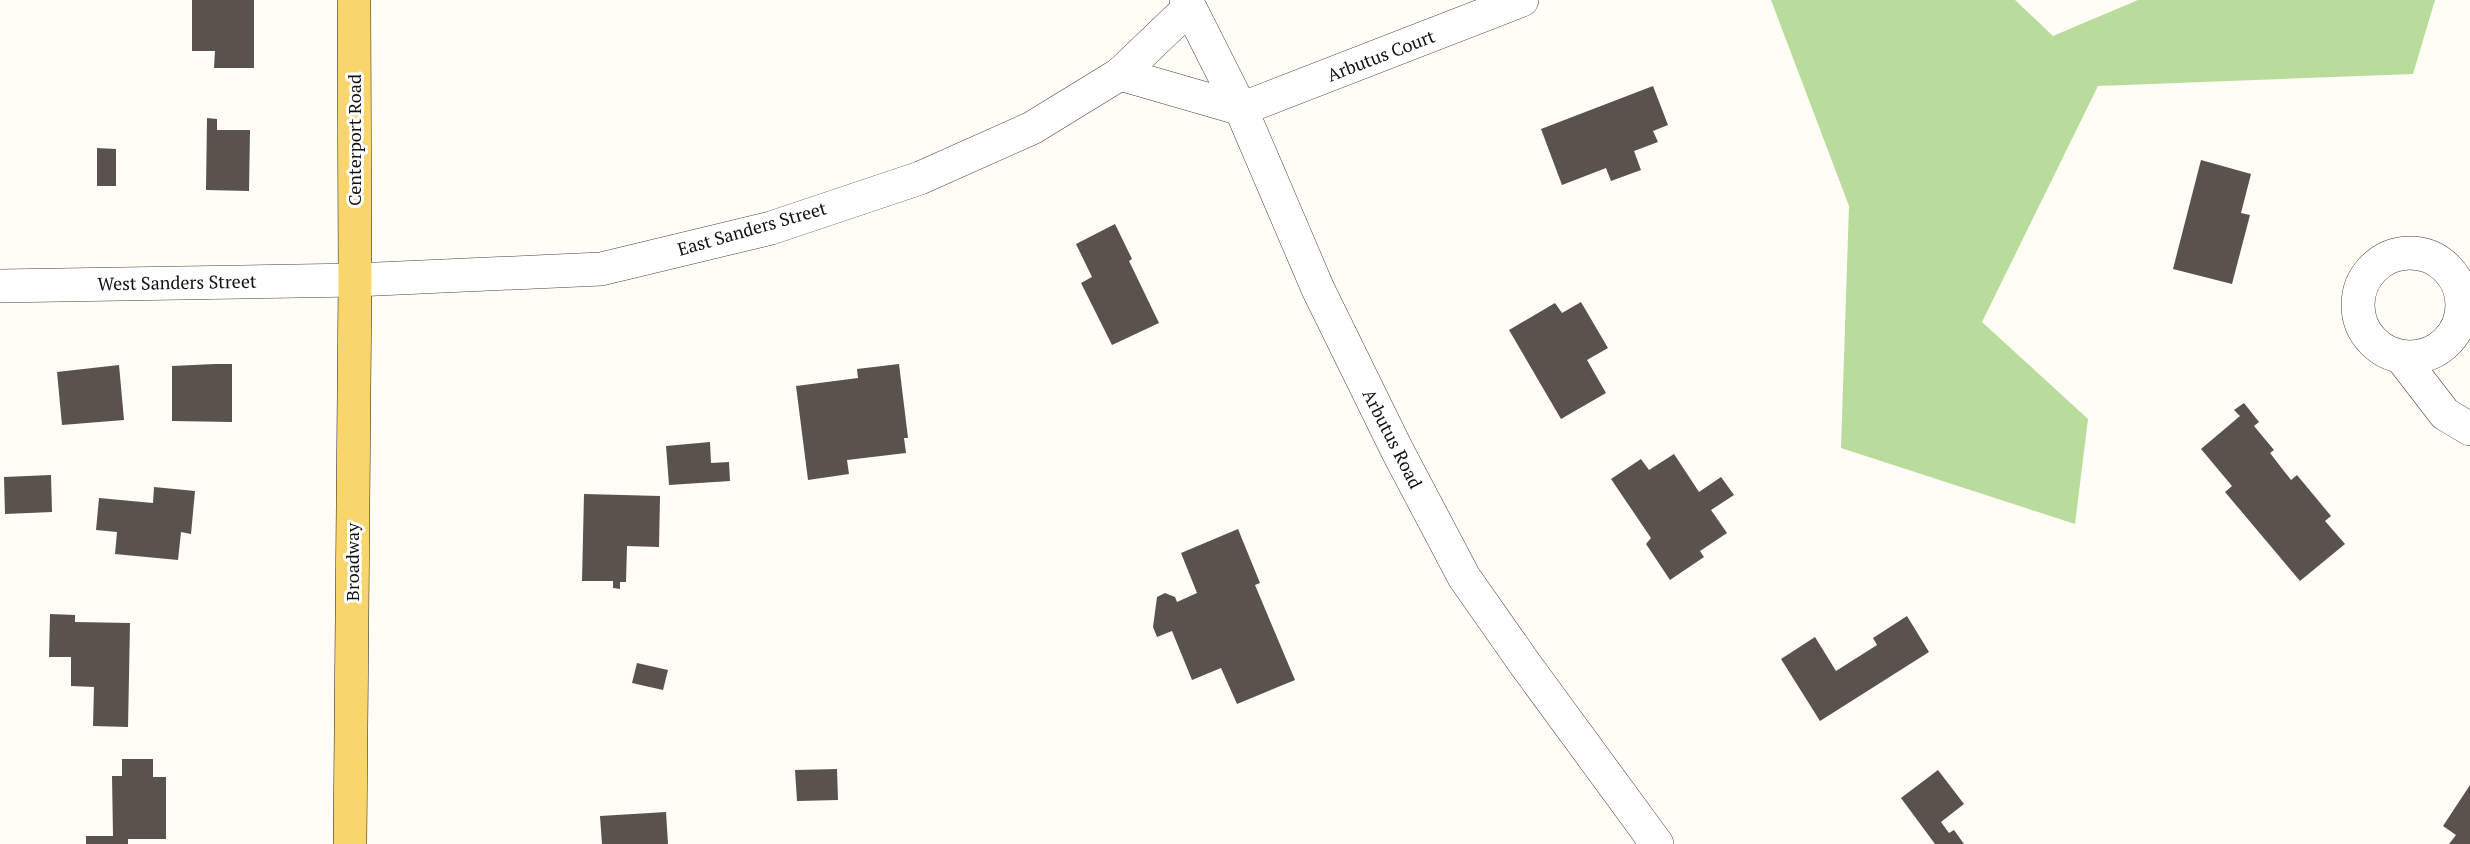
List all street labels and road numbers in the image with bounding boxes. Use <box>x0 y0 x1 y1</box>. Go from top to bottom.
street label: Arbutus Court <box>1323 23 1438 87</box>
street label: Centerport Road <box>342 74 366 206</box>
street label: East Sanders Street <box>674 195 829 261</box>
street label: West Sanders Street <box>97 269 257 295</box>
street label: Arbutus Road <box>1358 385 1428 492</box>
street label: Broadway <box>340 522 364 601</box>

